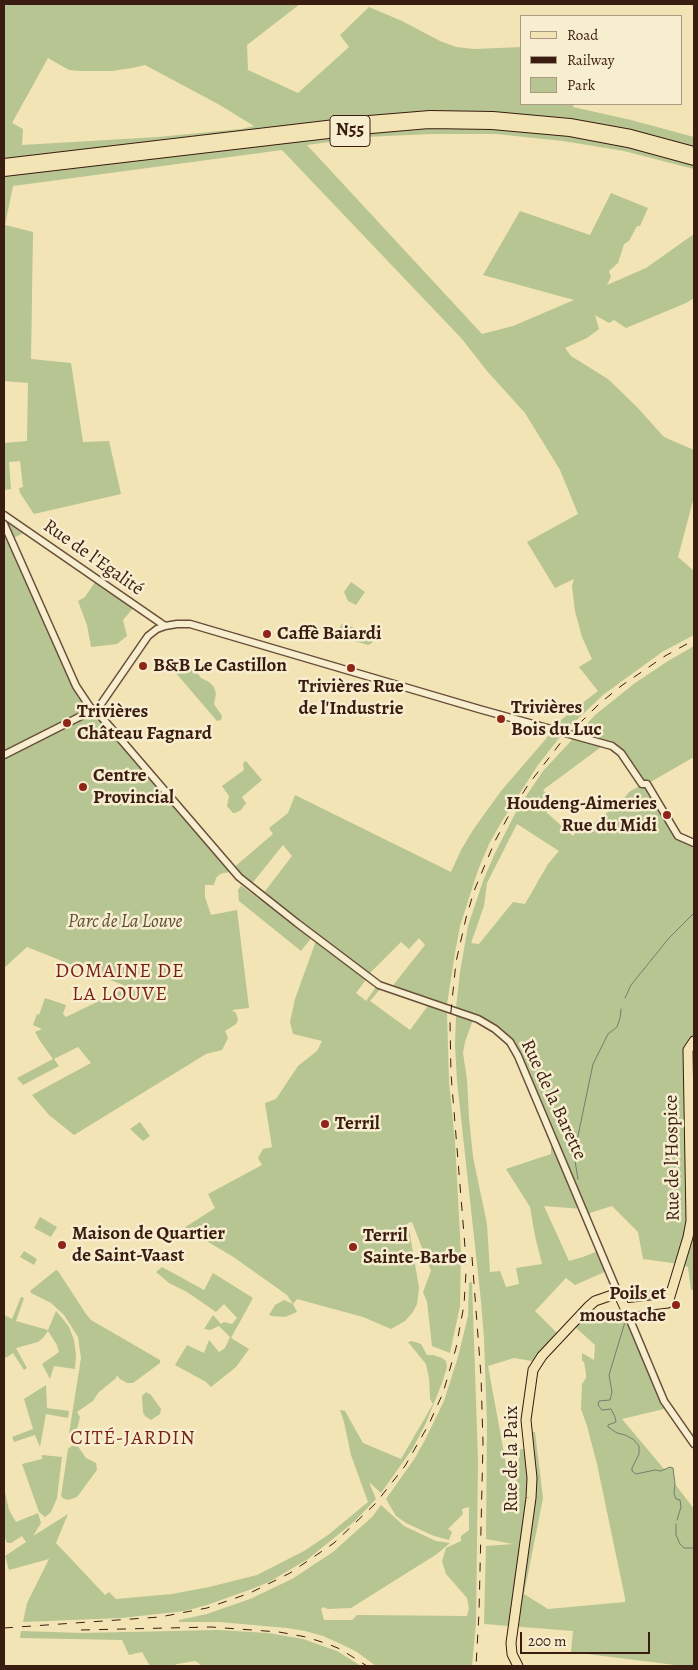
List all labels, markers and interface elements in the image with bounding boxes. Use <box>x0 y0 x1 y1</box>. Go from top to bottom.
legend <box>520 15 683 105</box>
text: Road <box>567 25 598 45</box>
text: Railway <box>567 50 614 70</box>
text: Park <box>567 75 595 95</box>
road number: N55 <box>330 115 370 146</box>
street label: Rue de l'Egalité <box>38 515 148 601</box>
place label: Caffè Baiardi <box>277 623 382 645</box>
marker: Caffè Baiardi <box>261 628 273 640</box>
place label: B&B Le Castillon <box>153 655 287 677</box>
marker: B&B Le Castillon <box>137 660 149 672</box>
marker: Trivières Rue de l'Industrie <box>345 662 357 674</box>
place label: Trivières Rue de l'Industrie <box>298 676 404 720</box>
place label: Trivières Bois du Luc <box>511 697 602 741</box>
place label: Trivières Château Fagnard <box>77 701 212 745</box>
marker: Trivières Bois du Luc <box>495 713 507 725</box>
marker: Trivières Château Fagnard <box>61 717 73 729</box>
place label: Centre Provincial <box>93 765 174 809</box>
marker: Centre Provincial <box>77 781 89 793</box>
place label: Houdeng-Aimeries Rue du Midi <box>506 793 657 837</box>
marker: Houdeng-Aimeries Rue du Midi <box>661 809 673 821</box>
park label: Parc de La Louve <box>68 911 182 933</box>
district label: DOMAINE DE LA LOUVE <box>54 960 186 1007</box>
street label: Rue de la Barette <box>515 1036 591 1164</box>
street label: Rue de l'Hospice <box>660 1094 686 1222</box>
place label: Terril <box>335 1113 380 1135</box>
marker: Terril <box>319 1118 331 1130</box>
place label: Maison de Quartier de Saint-Vaast <box>72 1223 225 1267</box>
place label: Terril Sainte-Barbe <box>363 1225 467 1269</box>
marker: Maison de Quartier de Saint-Vaast <box>56 1239 68 1251</box>
marker: Terril Sainte-Barbe <box>347 1241 359 1253</box>
place label: Poils et moustache <box>579 1283 666 1327</box>
marker: Poils et moustache <box>670 1299 682 1311</box>
street label: Rue de la Paix <box>501 1406 523 1512</box>
district label: CITÉ-JARDIN <box>69 1427 197 1451</box>
scale bar <box>523 1622 653 1654</box>
text: 200 m <box>528 1631 567 1651</box>

